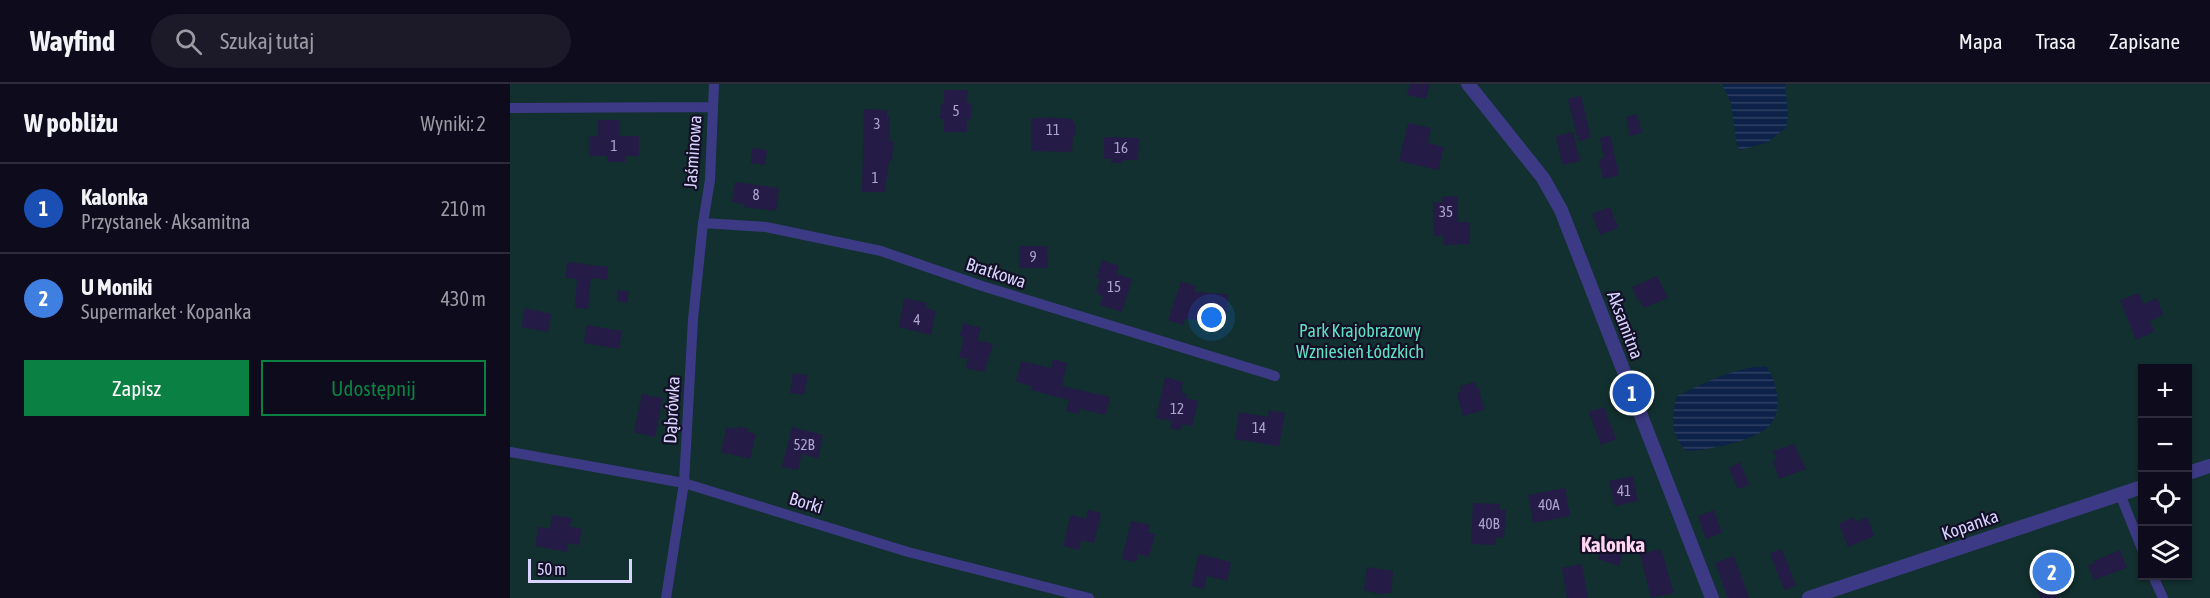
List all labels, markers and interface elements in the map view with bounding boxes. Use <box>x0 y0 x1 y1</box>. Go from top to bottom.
search box <box>151 14 571 68</box>
text: Wayfind <box>30 25 115 57</box>
icon: search <box>172 25 205 58</box>
text: Szukaj tutaj <box>220 28 314 54</box>
text: Mapa <box>1959 29 2002 53</box>
text: Trasa <box>2035 29 2076 53</box>
text: Zapisane <box>2109 29 2180 53</box>
house number: 5 <box>952 102 960 119</box>
text: W pobliżu <box>24 108 118 138</box>
text: Wyniki: 2 <box>420 112 486 135</box>
street label: Jaśminowa <box>679 115 706 189</box>
house number: 3 <box>873 115 881 132</box>
house number: 11 <box>1046 121 1060 138</box>
house number: 1 <box>610 137 618 154</box>
house number: 16 <box>1114 139 1128 156</box>
house number: 1 <box>871 169 879 186</box>
text: Kalonka <box>81 184 148 210</box>
house number: 8 <box>752 186 760 203</box>
text: 1 <box>39 197 48 220</box>
text: 210 m <box>441 197 486 220</box>
house number: 35 <box>1439 203 1453 220</box>
text: Przystanek · Aksamitna <box>81 210 250 233</box>
house number: 9 <box>1029 248 1037 265</box>
street label: Bratkowa <box>964 253 1029 292</box>
text: U Moniki <box>81 274 152 300</box>
house number: 15 <box>1107 278 1121 295</box>
text: 2 <box>39 287 48 310</box>
text: 430 m <box>441 287 486 310</box>
street label: Aksamitna <box>1603 288 1648 362</box>
text: Supermarket · Kopanka <box>81 300 252 323</box>
your location <box>1197 303 1226 332</box>
house number: 4 <box>913 311 921 328</box>
park label: Park Krajobrazowy Wzniesień Łódzkich <box>1296 320 1424 362</box>
button: Zapisz <box>24 360 249 416</box>
button: Udostępnij <box>261 360 486 416</box>
map controls <box>2138 364 2192 580</box>
button: + <box>2138 364 2192 418</box>
pin: 1 <box>1612 370 1652 416</box>
street label: Dąbrówka <box>659 376 684 444</box>
house number: 12 <box>1170 400 1184 417</box>
button: − <box>2138 418 2192 472</box>
house number: 14 <box>1252 419 1266 436</box>
house number: 52B <box>793 436 815 453</box>
button: locate <box>2138 472 2192 526</box>
house number: 41 <box>1617 482 1631 499</box>
street label: Borki <box>787 488 825 518</box>
house number: 40A <box>1538 496 1560 513</box>
street label: Kopanka <box>1939 505 2001 544</box>
house number: 40B <box>1478 515 1500 532</box>
button: layers <box>2138 526 2192 580</box>
district label: Kalonka <box>1581 532 1645 556</box>
pin: 2 <box>2032 550 2072 594</box>
scale bar <box>528 556 632 584</box>
text: 50 m <box>537 560 566 578</box>

